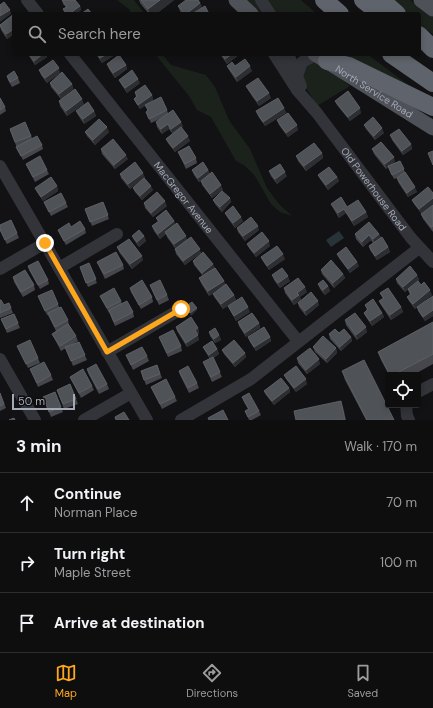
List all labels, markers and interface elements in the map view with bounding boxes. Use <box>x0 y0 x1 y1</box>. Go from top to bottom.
search box <box>12 12 421 56</box>
icon: search <box>26 23 48 45</box>
text: Search here <box>58 24 141 44</box>
street label: North Service Road <box>333 62 415 121</box>
street label: Old Powerhouse Road <box>338 145 409 233</box>
street label: MacGregor Avenue <box>151 159 216 236</box>
route end <box>36 234 54 252</box>
route start <box>172 300 190 318</box>
map controls <box>385 372 421 408</box>
button: locate <box>385 372 421 408</box>
scale bar <box>12 392 75 411</box>
text: 50 m <box>18 394 45 408</box>
text: 3 min <box>16 435 61 457</box>
text: Walk · 170 m <box>344 438 417 455</box>
text: Continue <box>54 484 122 504</box>
icon: ahead <box>16 492 38 514</box>
text: 70 m <box>386 494 417 511</box>
text: Norman Place <box>54 504 137 521</box>
text: Turn right <box>54 544 125 564</box>
icon: right <box>16 552 38 574</box>
text: 100 m <box>380 554 417 571</box>
text: Maple Street <box>54 564 131 581</box>
icon: arrive <box>16 612 38 634</box>
text: Arrive at destination <box>54 613 205 633</box>
tab: Map <box>55 662 77 700</box>
tab: Directions <box>186 662 238 700</box>
tab: Saved <box>347 662 378 700</box>

